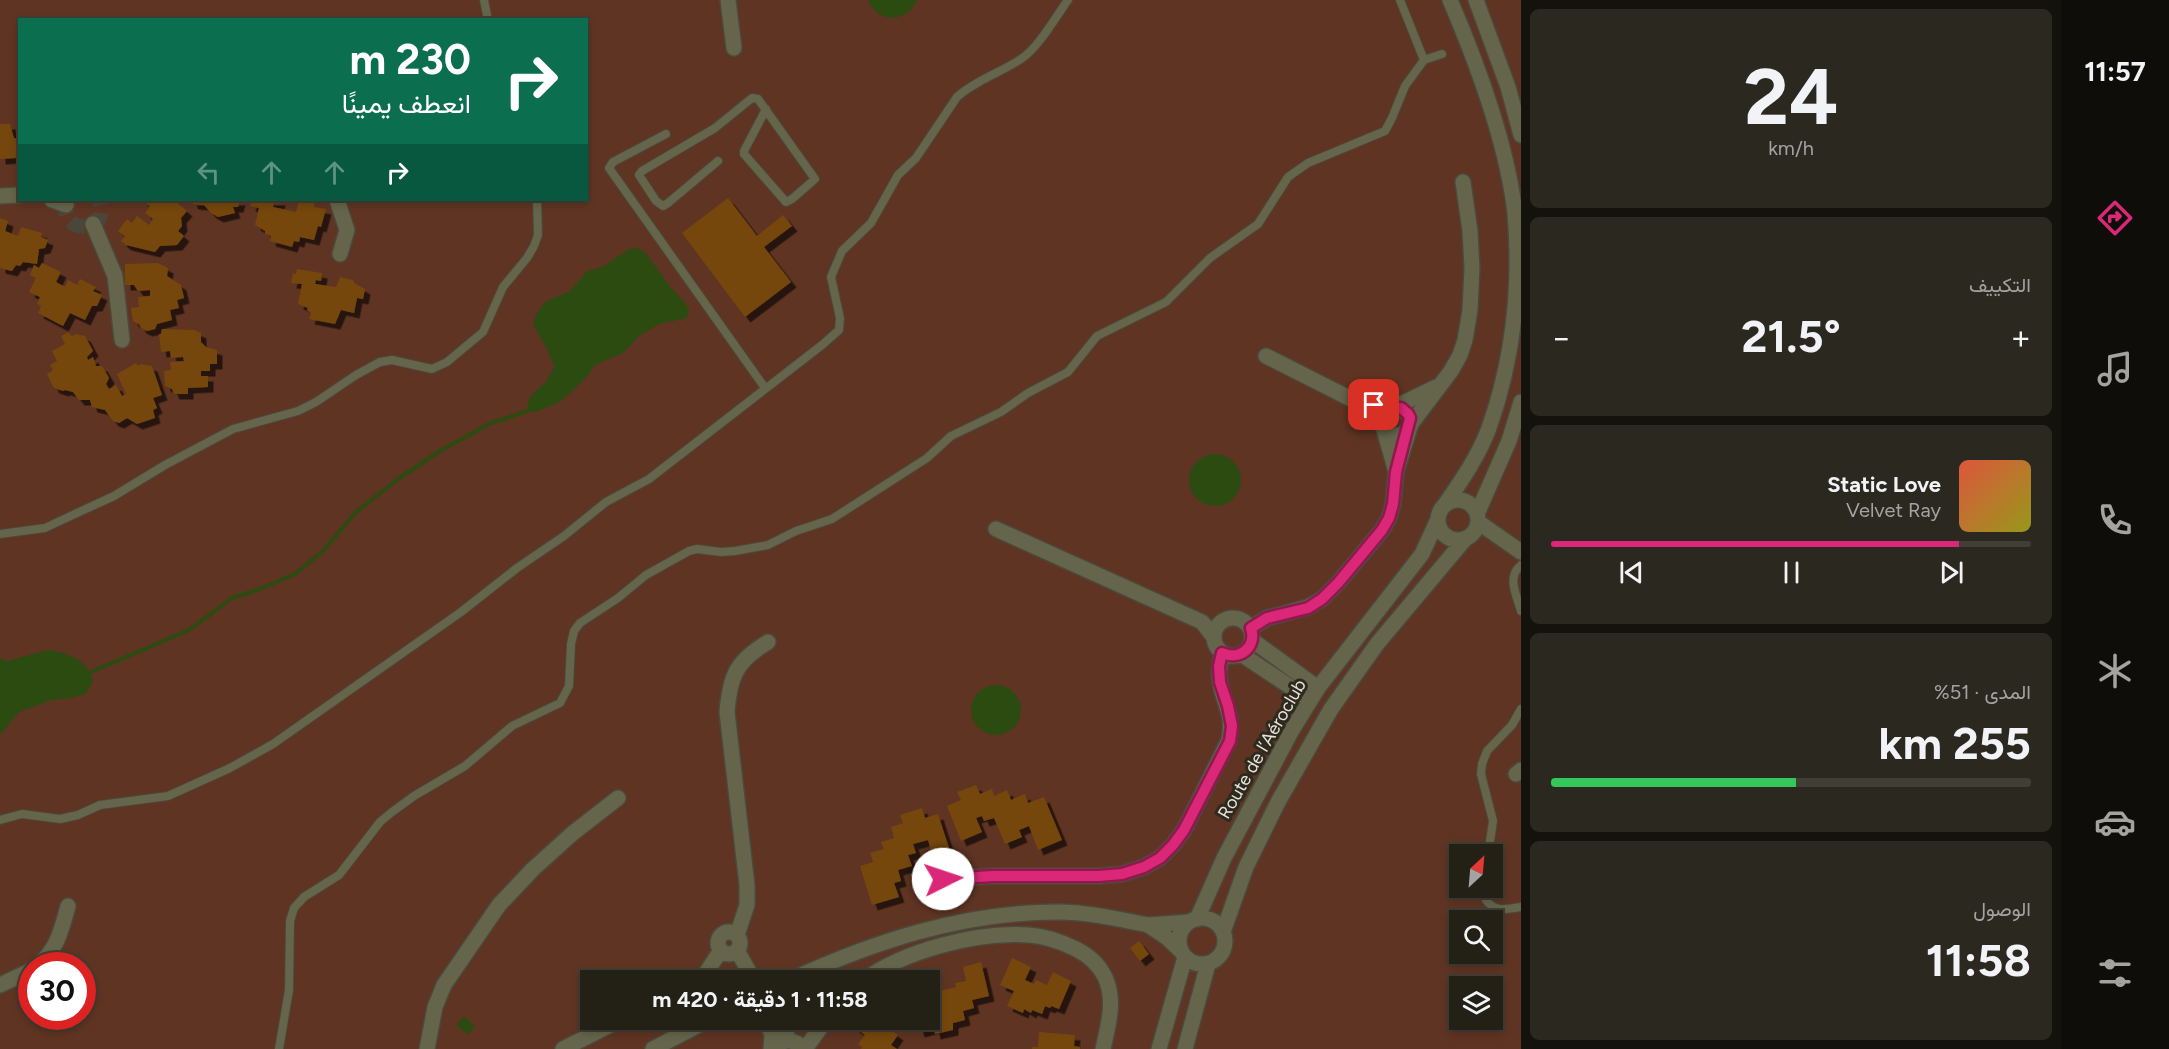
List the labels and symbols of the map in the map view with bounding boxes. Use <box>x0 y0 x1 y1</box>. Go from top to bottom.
pin <box>1348 379 1399 430</box>
street label: Route de l’Aéroclub <box>1213 675 1311 823</box>
north arrow <box>1449 844 1503 898</box>
position arrow <box>911 847 975 911</box>
speed limit sign: 30 <box>18 952 96 1030</box>

